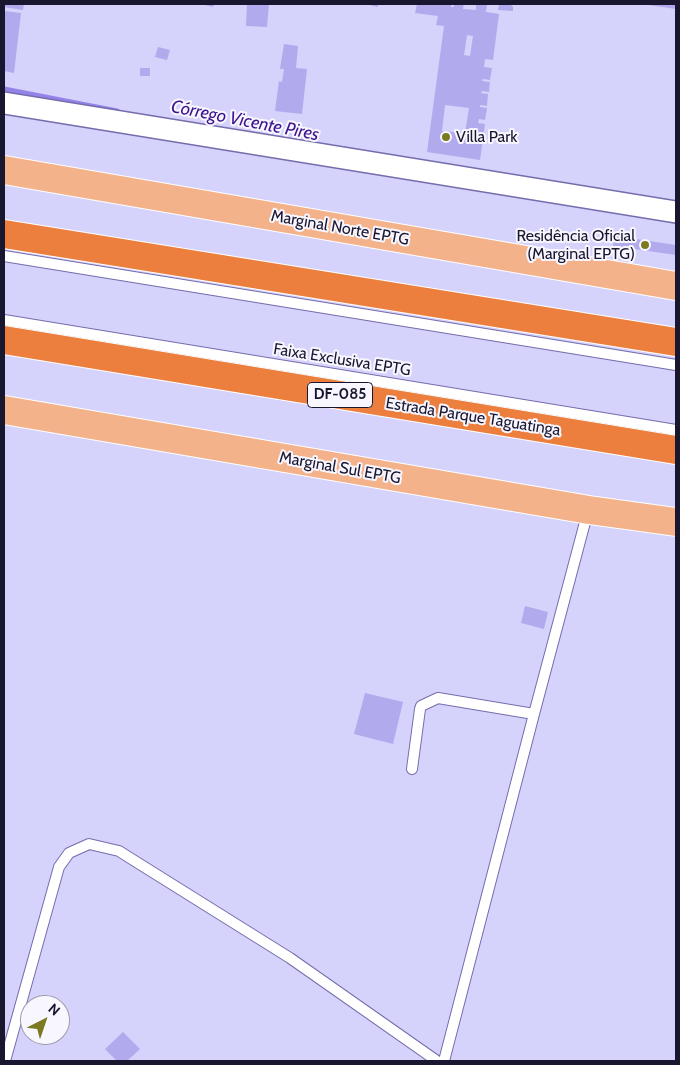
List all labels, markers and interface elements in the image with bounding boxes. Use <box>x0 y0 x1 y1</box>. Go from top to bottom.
water label: Córrego Vicente Pires <box>169 96 321 146</box>
place label: Villa Park <box>456 127 518 147</box>
marker: Villa Park <box>440 131 452 143</box>
street label: Marginal Norte EPTG <box>269 206 411 250</box>
place label: Residência Oficial (Marginal EPTG) <box>516 226 635 264</box>
marker: Residência Oficial (Marginal EPTG) <box>639 239 651 251</box>
street label: Faixa Exclusiva EPTG <box>272 340 412 380</box>
road number: DF-085 <box>308 382 372 408</box>
street label: Estrada Parque Taguatinga <box>384 394 562 440</box>
street label: Marginal Sul EPTG <box>278 448 402 488</box>
north arrow <box>20 995 70 1045</box>
text: N <box>45 999 64 1019</box>

